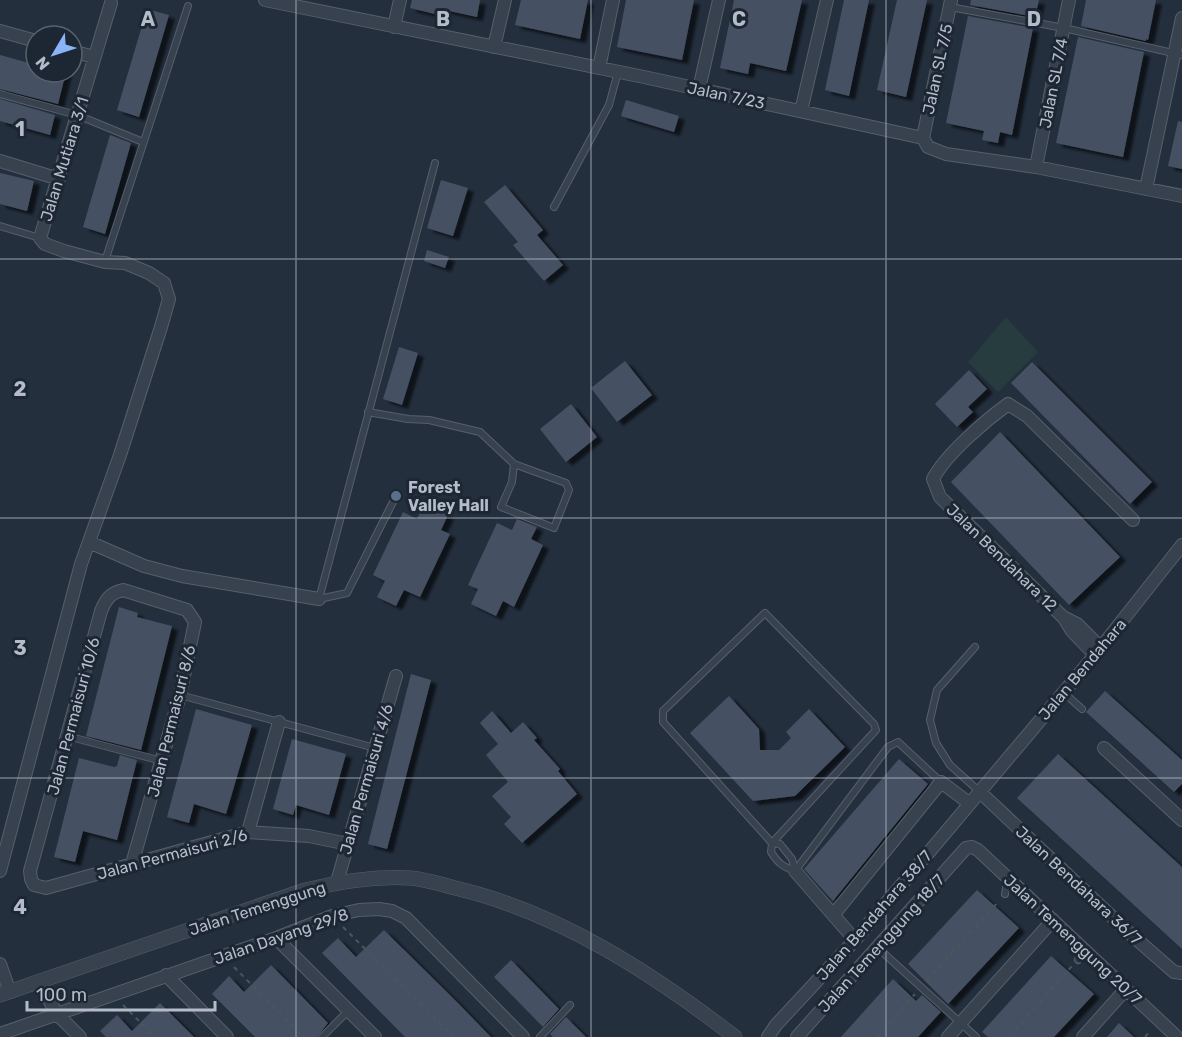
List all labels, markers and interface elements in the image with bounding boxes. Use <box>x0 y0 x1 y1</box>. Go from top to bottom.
text: A <box>141 7 156 31</box>
text: B <box>436 7 450 31</box>
text: C <box>732 7 746 31</box>
text: D <box>1027 7 1041 31</box>
street label: Jalan SL 7/5 <box>919 22 956 116</box>
north arrow <box>24 24 84 84</box>
street label: Jalan SL 7/4 <box>1035 36 1072 130</box>
text: N <box>32 53 54 74</box>
street label: Jalan 7/23 <box>685 78 766 113</box>
street label: Jalan Mutiara 3/1 <box>36 95 92 224</box>
text: 1 <box>15 117 25 141</box>
text: 2 <box>14 377 27 401</box>
place label: Forest Valley Hall <box>408 478 489 515</box>
marker: Forest Valley Hall <box>389 489 403 503</box>
street label: Jalan Bendahara 12 <box>942 500 1061 615</box>
street label: Jalan Bendahara <box>1035 615 1130 724</box>
street label: Jalan Permaisuri 10/6 <box>43 635 104 797</box>
text: 3 <box>13 636 27 660</box>
street label: Jalan Permaisuri 8/6 <box>143 643 200 799</box>
street label: Jalan Permaisuri 4/6 <box>336 701 397 856</box>
street label: Jalan Bendahara 36/7 <box>1012 822 1146 949</box>
street label: Jalan Permaisuri 2/6 <box>95 825 250 884</box>
street label: Jalan Bendahara 38/7 <box>813 847 936 984</box>
street label: Jalan Temenggung 18/7 <box>814 870 948 1016</box>
street label: Jalan Temenggung 20/7 <box>1000 871 1146 1008</box>
street label: Jalan Temenggung <box>187 877 328 940</box>
text: 4 <box>13 895 27 919</box>
street label: Jalan Dayang 29/8 <box>211 905 351 968</box>
scale bar <box>27 974 214 1012</box>
text: 100 m <box>36 984 87 1006</box>

